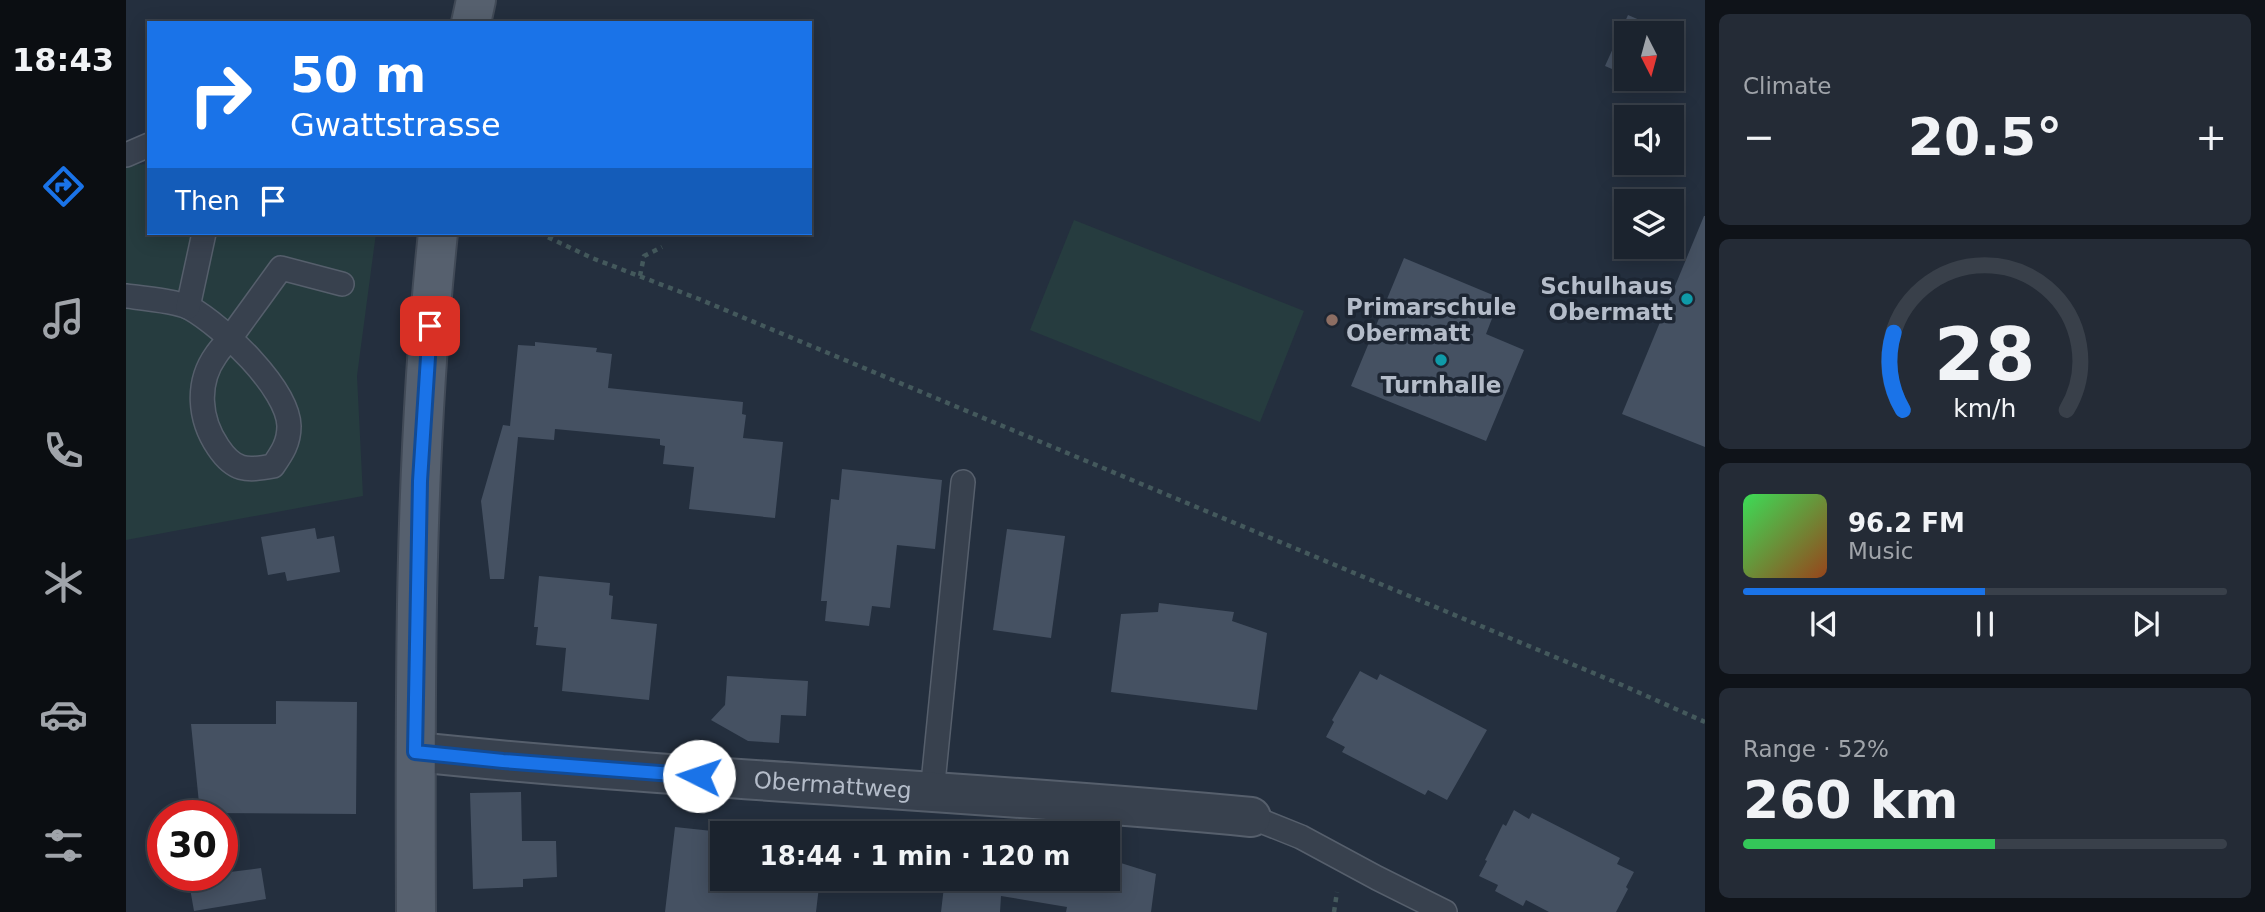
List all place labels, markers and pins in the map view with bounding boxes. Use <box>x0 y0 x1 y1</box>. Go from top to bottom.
place label: Schulhaus Obermatt <box>1540 273 1673 325</box>
marker: Schulhaus Obermatt <box>1679 291 1695 307</box>
place label: Primarschule Obermatt <box>1346 294 1516 346</box>
pin <box>400 296 460 356</box>
marker: Primarschule Obermatt <box>1324 312 1340 328</box>
marker: Turnhalle <box>1433 352 1449 368</box>
place label: Turnhalle <box>1381 372 1501 398</box>

